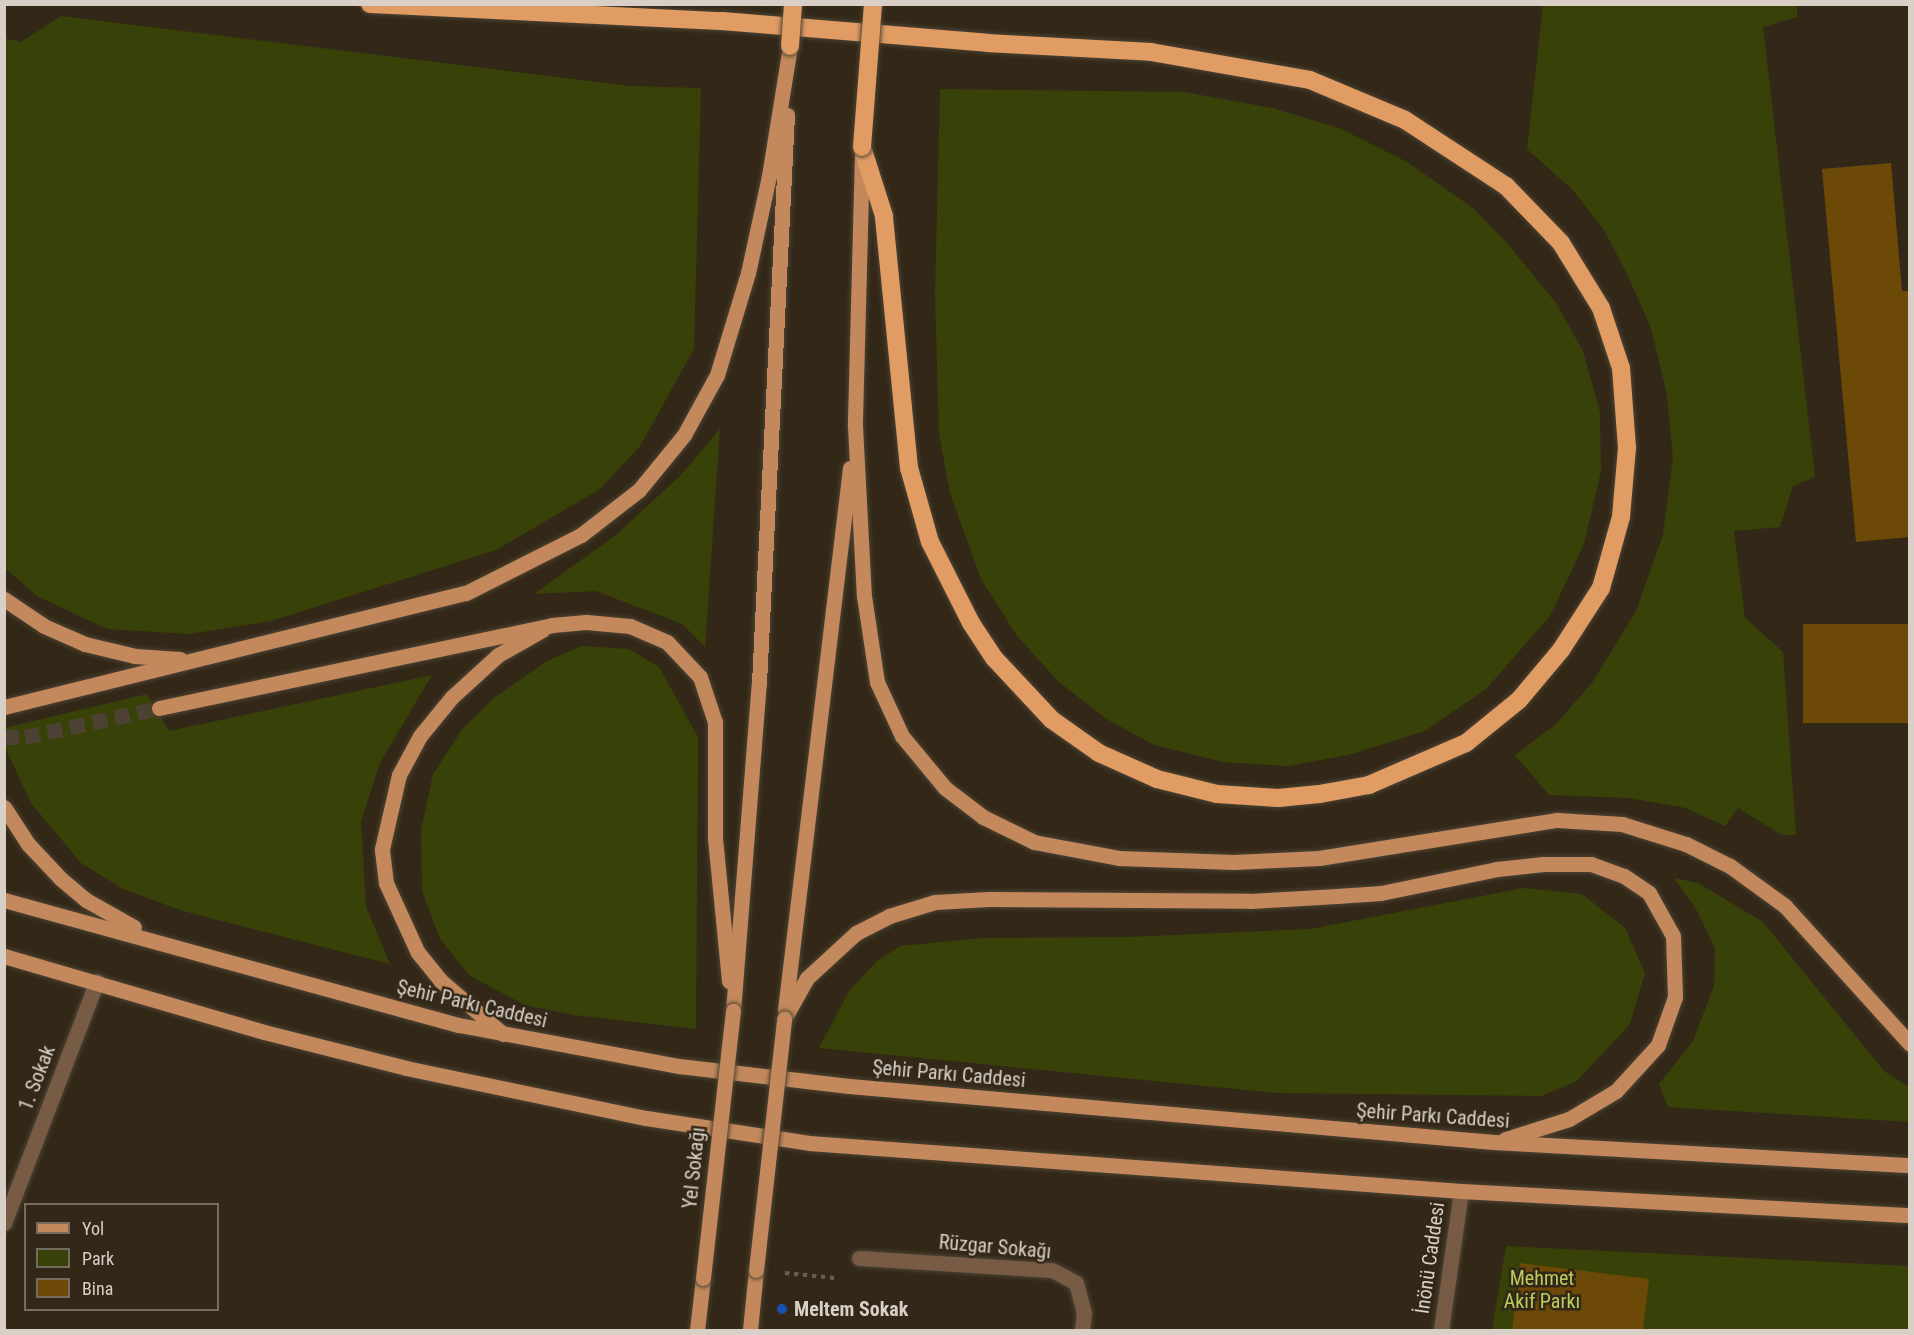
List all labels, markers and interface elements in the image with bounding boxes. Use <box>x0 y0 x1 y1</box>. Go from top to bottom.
street label: Şehir Parkı Caddesi <box>395 975 549 1033</box>
street label: 1. Sokak <box>14 1042 60 1114</box>
street label: Şehir Parkı Caddesi <box>872 1055 1026 1093</box>
street label: Şehir Parkı Caddesi <box>1356 1099 1510 1133</box>
street label: Yel Sokağı <box>678 1126 710 1210</box>
street label: İnönü Caddesi <box>1410 1201 1450 1315</box>
legend <box>24 1203 219 1311</box>
text: Yol <box>82 1218 104 1239</box>
street label: Rüzgar Sokağı <box>938 1230 1052 1264</box>
text: Park <box>82 1248 114 1269</box>
park label: Mehmet Akif Parkı <box>1504 1266 1580 1313</box>
text: Bina <box>82 1278 113 1299</box>
place label: Meltem Sokak <box>794 1297 908 1321</box>
marker: Meltem Sokak <box>775 1302 789 1316</box>

